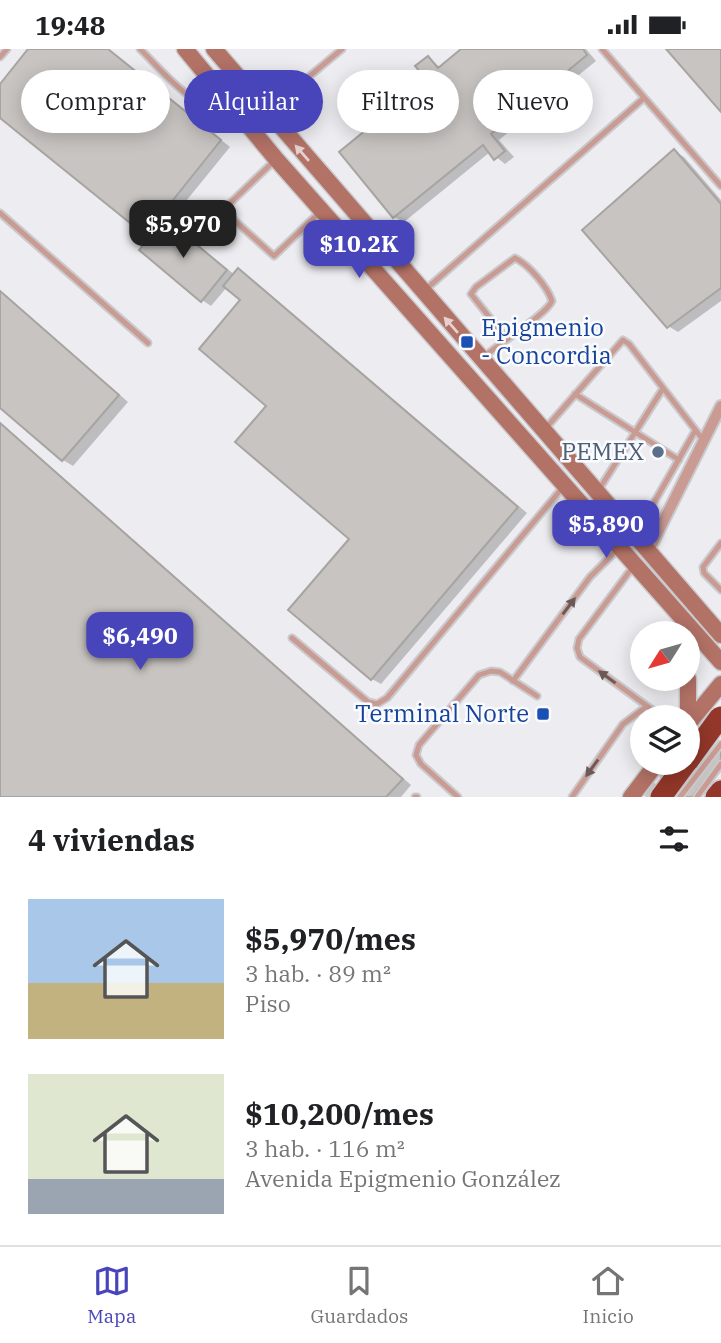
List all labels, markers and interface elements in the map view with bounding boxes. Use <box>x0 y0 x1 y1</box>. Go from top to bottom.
text: 19:48 <box>35 8 105 42</box>
chip: Comprar <box>21 70 170 133</box>
chip: Alquilar <box>184 70 323 133</box>
chip: Filtros <box>337 70 459 133</box>
chip: Nuevo <box>473 70 593 133</box>
one-way arrow <box>294 144 310 162</box>
pin: $5,970 <box>126 201 240 260</box>
text: $5,970 <box>145 208 221 238</box>
pin: $10.2K <box>302 221 416 280</box>
text: $10.2K <box>319 228 399 258</box>
place label: Epigmenio - Concordia <box>481 311 612 371</box>
one-way arrow <box>443 316 459 334</box>
marker: Epigmenio - Concordia <box>459 334 475 350</box>
place label: PEMEX <box>561 435 644 467</box>
marker: PEMEX <box>650 444 666 460</box>
pin: $5,890 <box>549 501 663 560</box>
text: $5,890 <box>568 508 644 538</box>
one-way arrow <box>561 597 575 615</box>
pin: $6,490 <box>83 613 197 672</box>
text: $6,490 <box>102 620 178 650</box>
north arrow <box>630 621 700 691</box>
map controls <box>630 621 700 775</box>
one-way arrow <box>598 670 616 684</box>
place label: Terminal Norte <box>355 697 529 729</box>
button: layers <box>630 705 700 775</box>
marker: Terminal Norte <box>535 706 551 722</box>
one-way arrow <box>585 759 599 777</box>
text: 4 viviendas <box>28 820 195 859</box>
icon: filters <box>655 820 693 858</box>
text: $5,970/mes <box>245 919 416 958</box>
icon: home <box>84 927 168 1011</box>
text: 3 hab. · 89 m² <box>245 958 391 988</box>
text: Piso <box>245 988 291 1018</box>
text: $10,200/mes <box>245 1094 434 1133</box>
icon: home <box>84 1102 168 1186</box>
text: 3 hab. · 116 m² <box>245 1133 405 1163</box>
text: Avenida Epigmenio González <box>245 1163 561 1193</box>
tab: Mapa <box>87 1262 136 1328</box>
tab: Guardados <box>311 1262 408 1328</box>
tab: Inicio <box>583 1262 634 1328</box>

